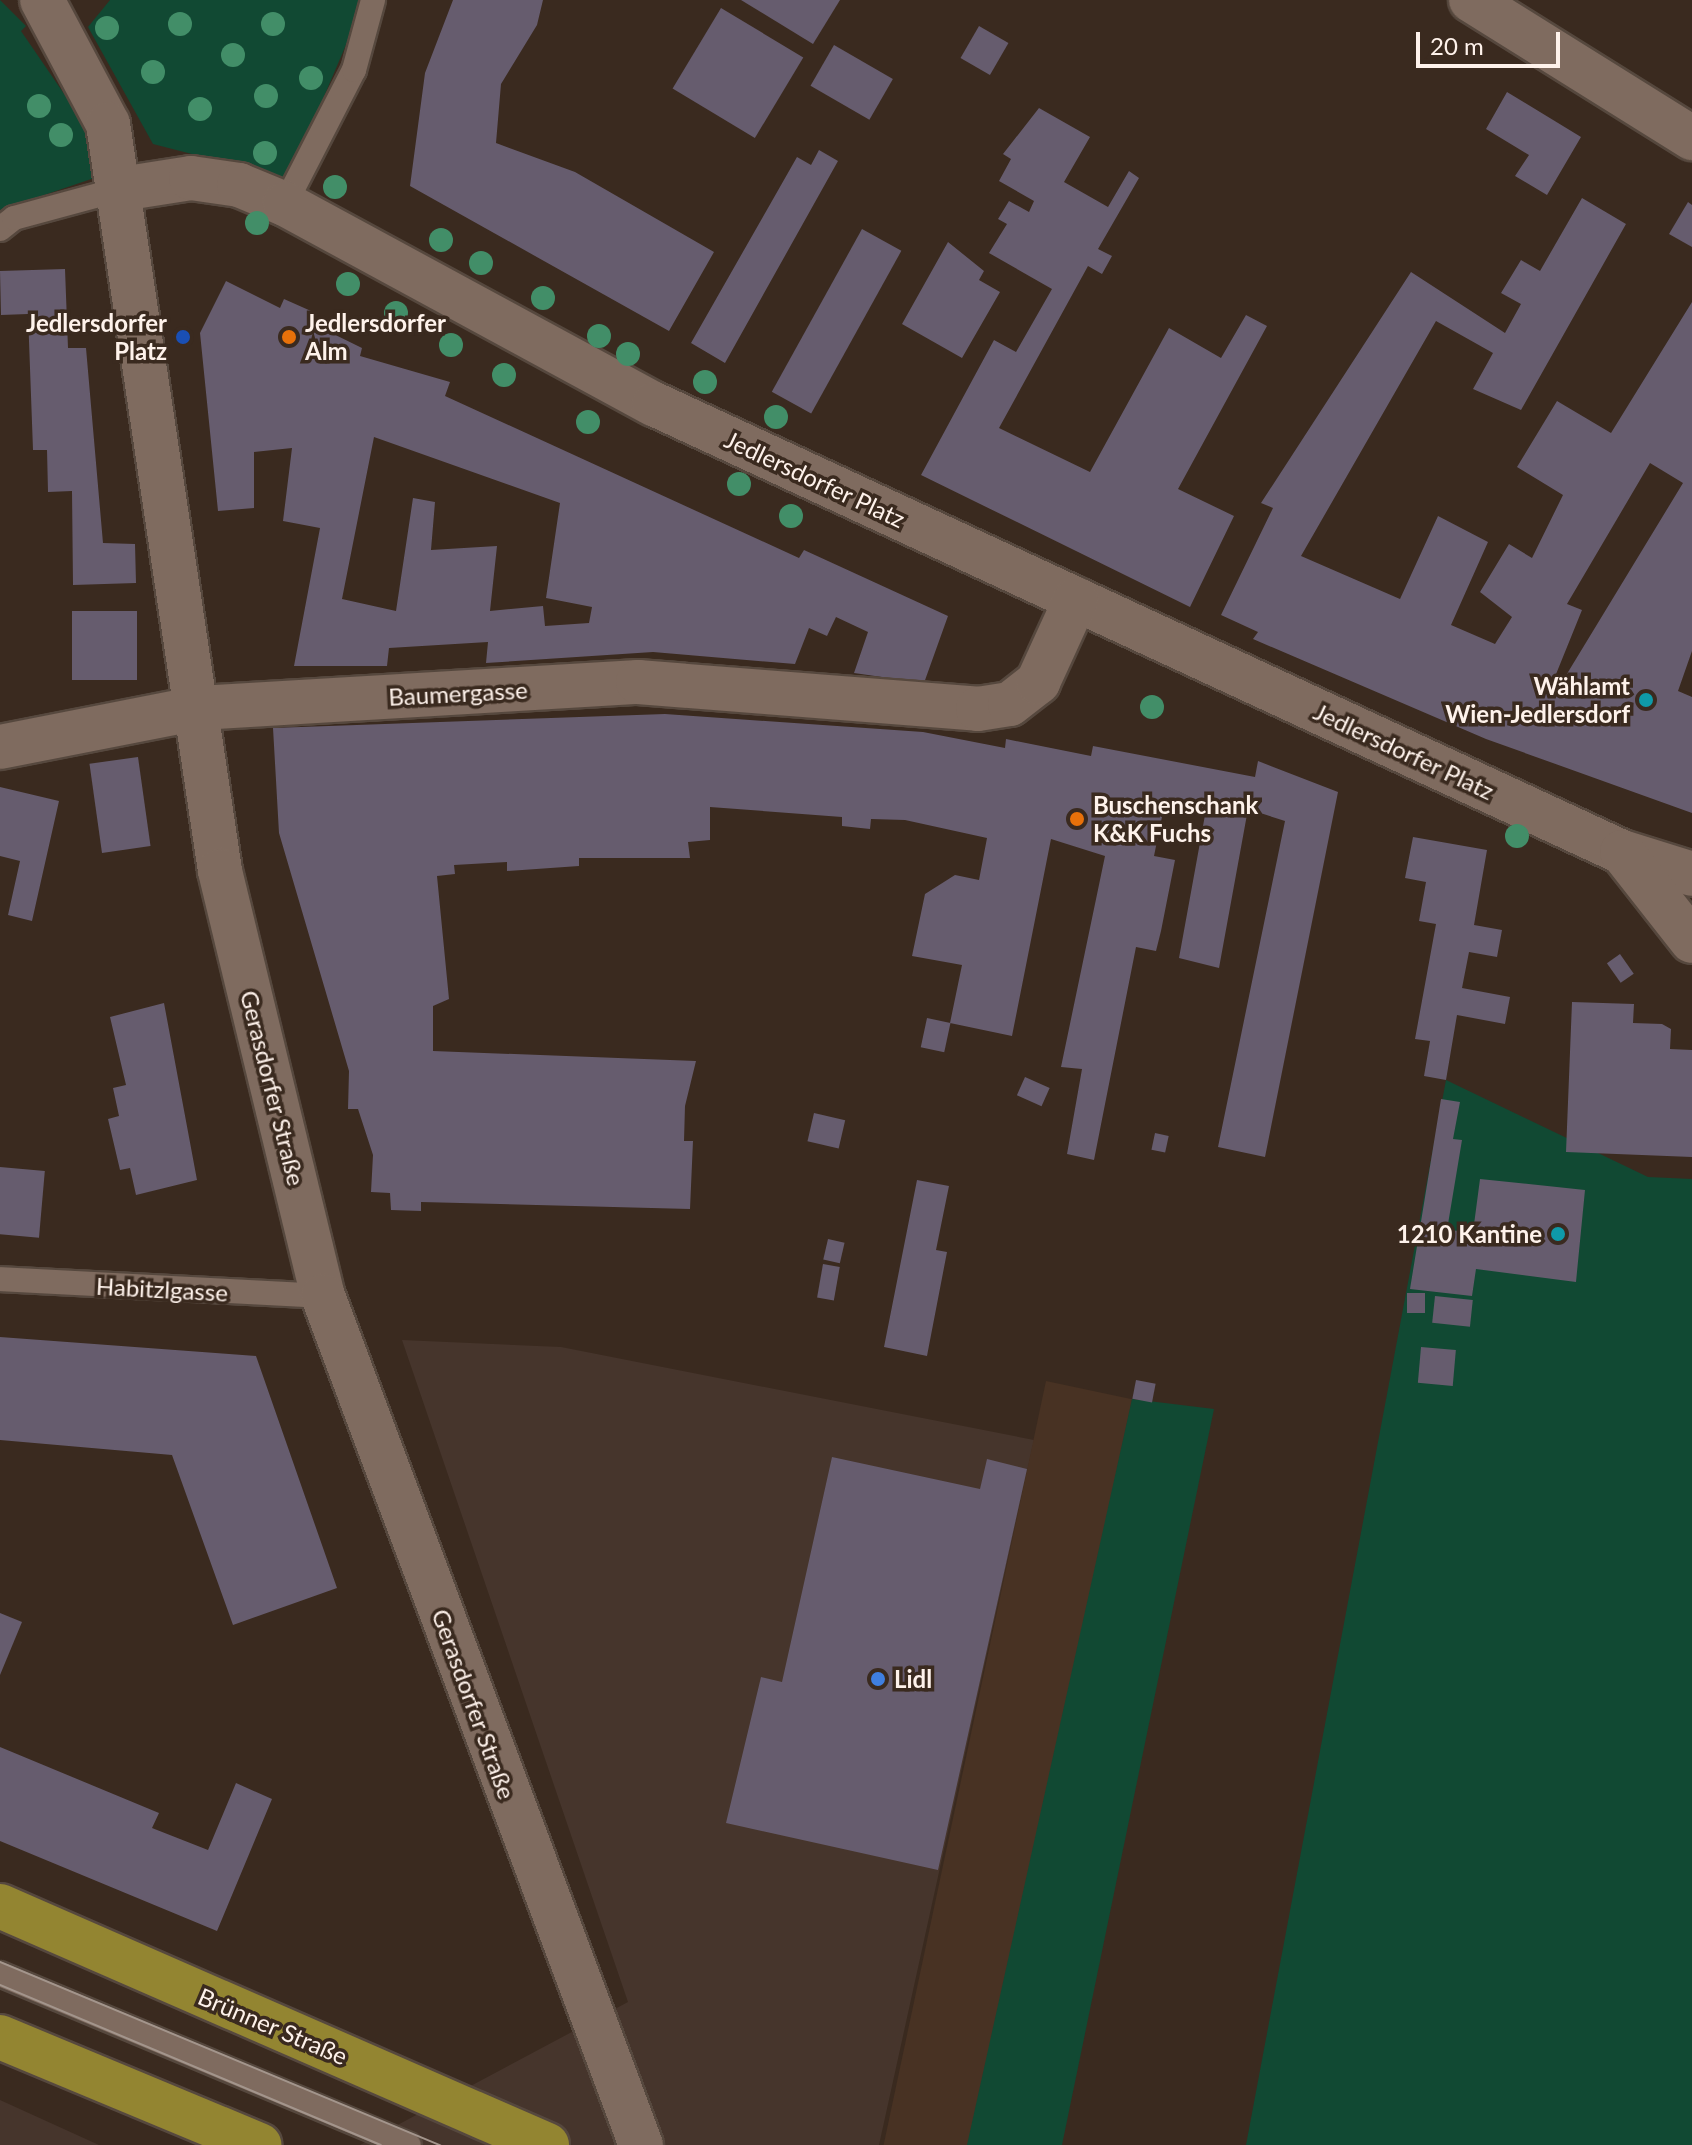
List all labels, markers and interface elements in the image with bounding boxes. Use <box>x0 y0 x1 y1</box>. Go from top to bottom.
scale bar <box>1420 16 1564 66</box>
text: 20 m <box>1430 31 1484 60</box>
place label: Jedlersdorfer Platz <box>26 309 167 365</box>
place label: Jedlersdorfer Alm <box>305 309 446 365</box>
marker: Jedlersdorfer Platz <box>174 328 192 346</box>
marker: Jedlersdorfer Alm <box>280 328 298 346</box>
street label: Jedlersdorfer Platz <box>720 425 910 533</box>
place label: Wählamt Wien-Jedlersdorf <box>1445 672 1630 728</box>
street label: Baumergasse <box>388 675 528 711</box>
marker: Wählamt Wien-Jedlersdorf <box>1637 691 1655 709</box>
street label: Jedlersdorfer Platz <box>1309 697 1499 805</box>
place label: Buschenschank K&K Fuchs <box>1093 791 1258 847</box>
marker: Buschenschank K&K Fuchs <box>1068 810 1086 828</box>
street label: Gerasdorfer Straße <box>235 987 311 1189</box>
place label: 1210 Kantine <box>1397 1220 1542 1248</box>
marker: 1210 Kantine <box>1549 1225 1567 1243</box>
street label: Habitzlgasse <box>95 1271 229 1307</box>
street label: Gerasdorfer Straße <box>426 1605 522 1803</box>
place label: Lidl <box>894 1665 932 1693</box>
marker: Lidl <box>869 1670 887 1688</box>
street label: Brünner Straße <box>194 1982 352 2070</box>

